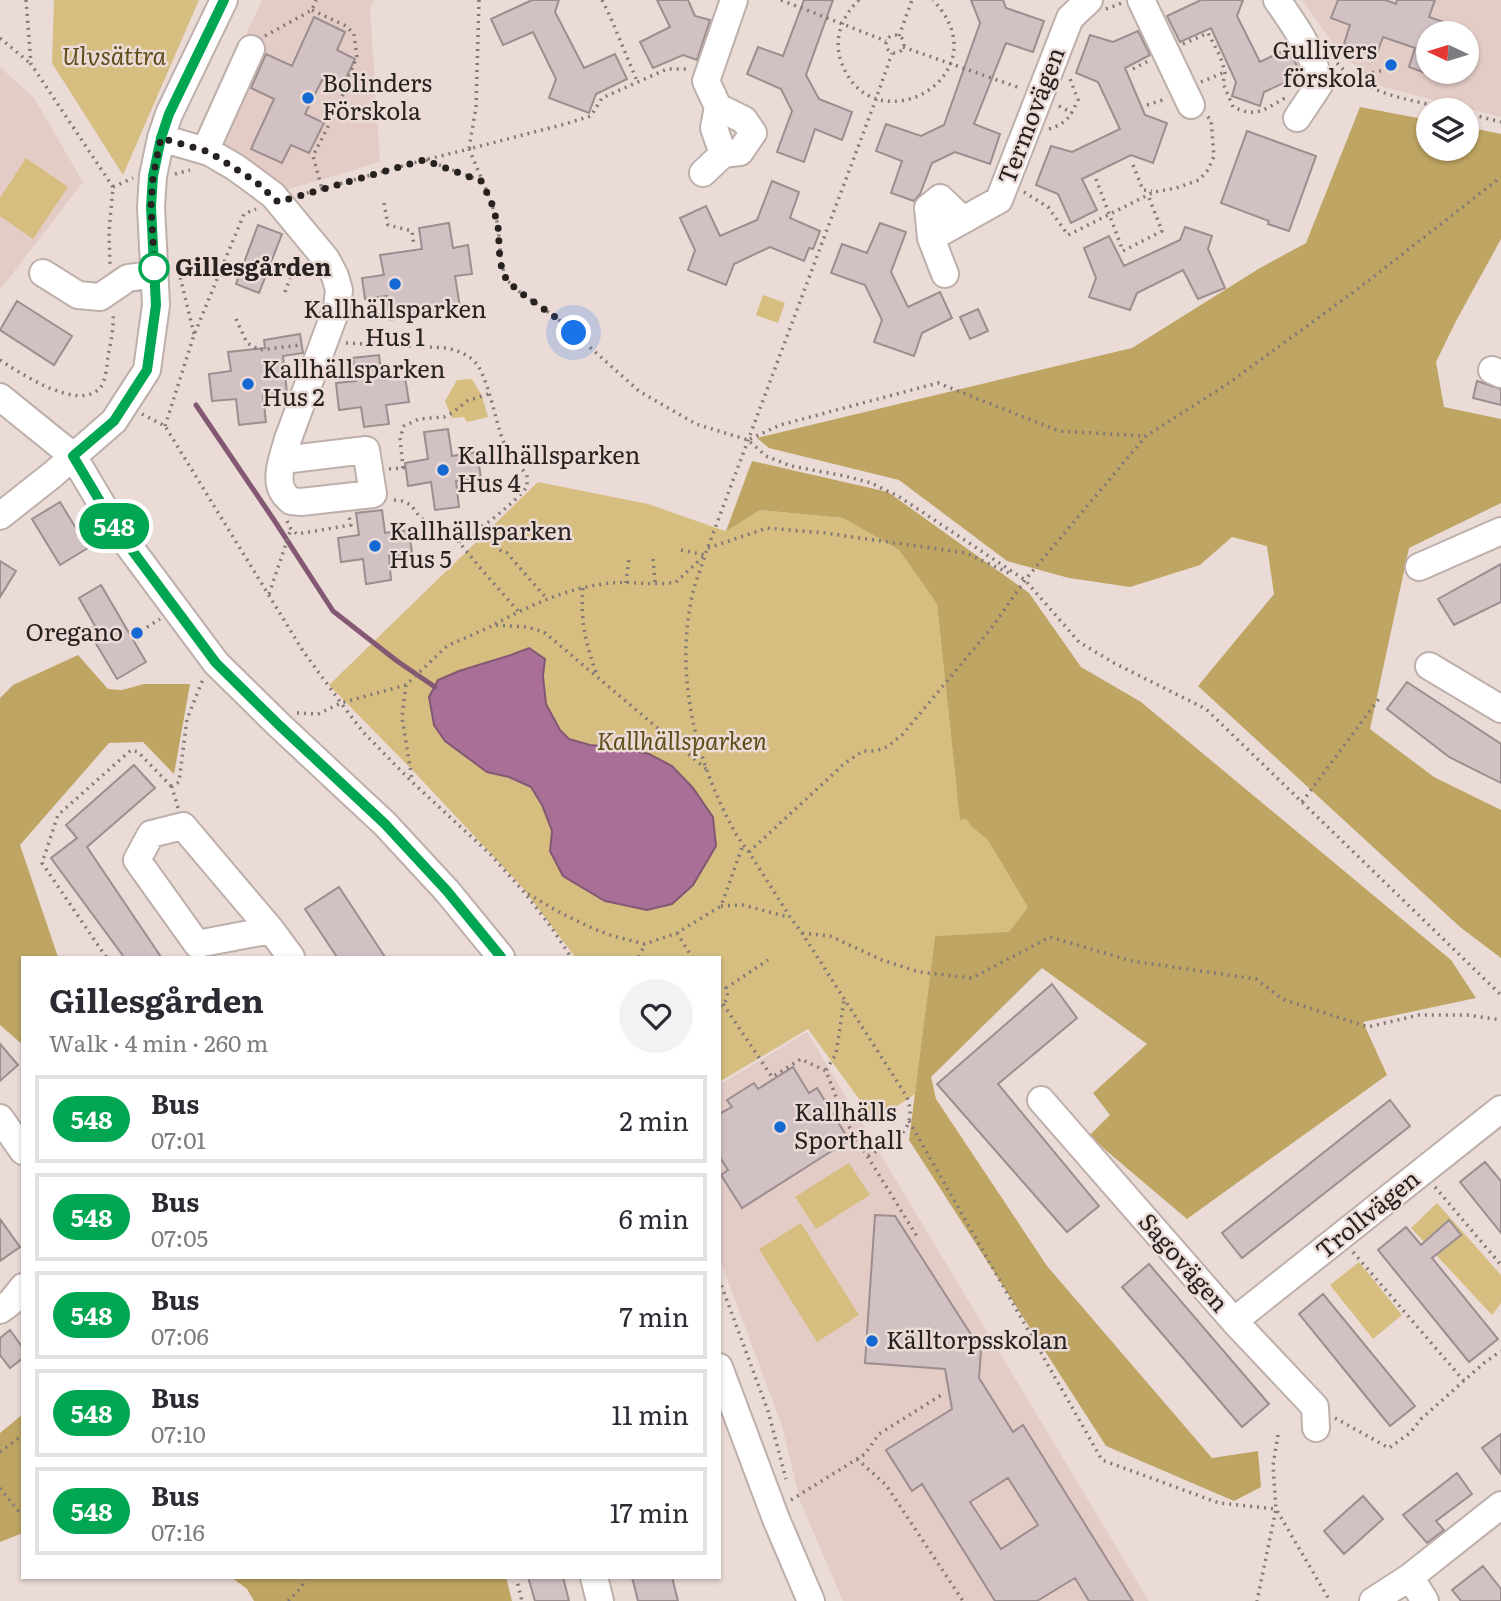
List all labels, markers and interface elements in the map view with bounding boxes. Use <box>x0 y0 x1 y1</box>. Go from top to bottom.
north arrow <box>1416 21 1479 84</box>
map controls <box>1416 21 1479 161</box>
place label: Gullivers förskola <box>1272 31 1377 94</box>
park label: Ulvsättra <box>62 37 167 72</box>
street label: Termovägen <box>987 41 1072 189</box>
marker: Gullivers förskola <box>1383 57 1399 73</box>
place label: Bolinders Förskola <box>322 64 432 127</box>
marker: Bolinders Förskola <box>300 90 316 106</box>
button: layers <box>1416 98 1479 161</box>
place label: Gillesgården <box>175 248 332 283</box>
marker: Gillesgården <box>139 253 169 283</box>
marker: Kallhällsparken Hus 1 <box>387 276 403 292</box>
place label: Kallhällsparken Hus 1 <box>303 290 487 353</box>
your location <box>556 315 591 350</box>
place label: Kallhällsparken Hus 2 <box>262 350 445 413</box>
marker: Kallhällsparken Hus 2 <box>240 376 256 392</box>
place label: Kallhällsparken Hus 4 <box>457 436 640 499</box>
marker: Kallhällsparken Hus 4 <box>435 462 451 478</box>
line badge: 548 <box>74 503 154 549</box>
text: 548 <box>93 508 135 543</box>
place label: Kallhällsparken Hus 5 <box>389 512 572 575</box>
marker: Kallhällsparken Hus 5 <box>367 538 383 554</box>
place label: Oregano <box>26 613 123 648</box>
marker: Oregano <box>129 625 145 641</box>
park label: Kallhällsparken <box>597 722 767 757</box>
text: Gillesgården <box>49 974 264 1023</box>
button: heart <box>619 979 693 1053</box>
text: Walk · 4 min · 260 m <box>49 1025 268 1059</box>
text: Bus <box>151 1083 199 1122</box>
place label: Kallhälls Sporthall <box>794 1093 903 1156</box>
text: 2 min <box>620 1100 689 1139</box>
text: 548 <box>71 1101 112 1136</box>
marker: Kallhälls Sporthall <box>772 1119 788 1135</box>
text: 07:01 <box>151 1122 206 1156</box>
street label: Trollvägen <box>1307 1160 1426 1266</box>
text: Bus <box>151 1181 199 1220</box>
text: 6 min <box>619 1198 689 1237</box>
text: 548 <box>71 1199 112 1234</box>
street label: Sagovägen <box>1132 1204 1238 1319</box>
text: 07:05 <box>151 1220 208 1254</box>
text: Bus <box>151 1279 199 1318</box>
text: 7 min <box>620 1296 689 1335</box>
text: 548 <box>71 1297 112 1332</box>
text: 07:06 <box>151 1318 209 1352</box>
place label: Källtorpsskolan <box>886 1321 1068 1356</box>
marker: Källtorpsskolan <box>864 1333 880 1349</box>
text: Bus <box>151 1377 199 1416</box>
text: 11 min <box>612 1394 689 1433</box>
text: 548 <box>71 1395 112 1430</box>
text: 07:10 <box>151 1416 206 1450</box>
text: Bus <box>151 1475 199 1514</box>
text: 17 min <box>610 1492 689 1531</box>
text: 548 <box>71 1493 112 1528</box>
text: 07:16 <box>151 1514 205 1548</box>

